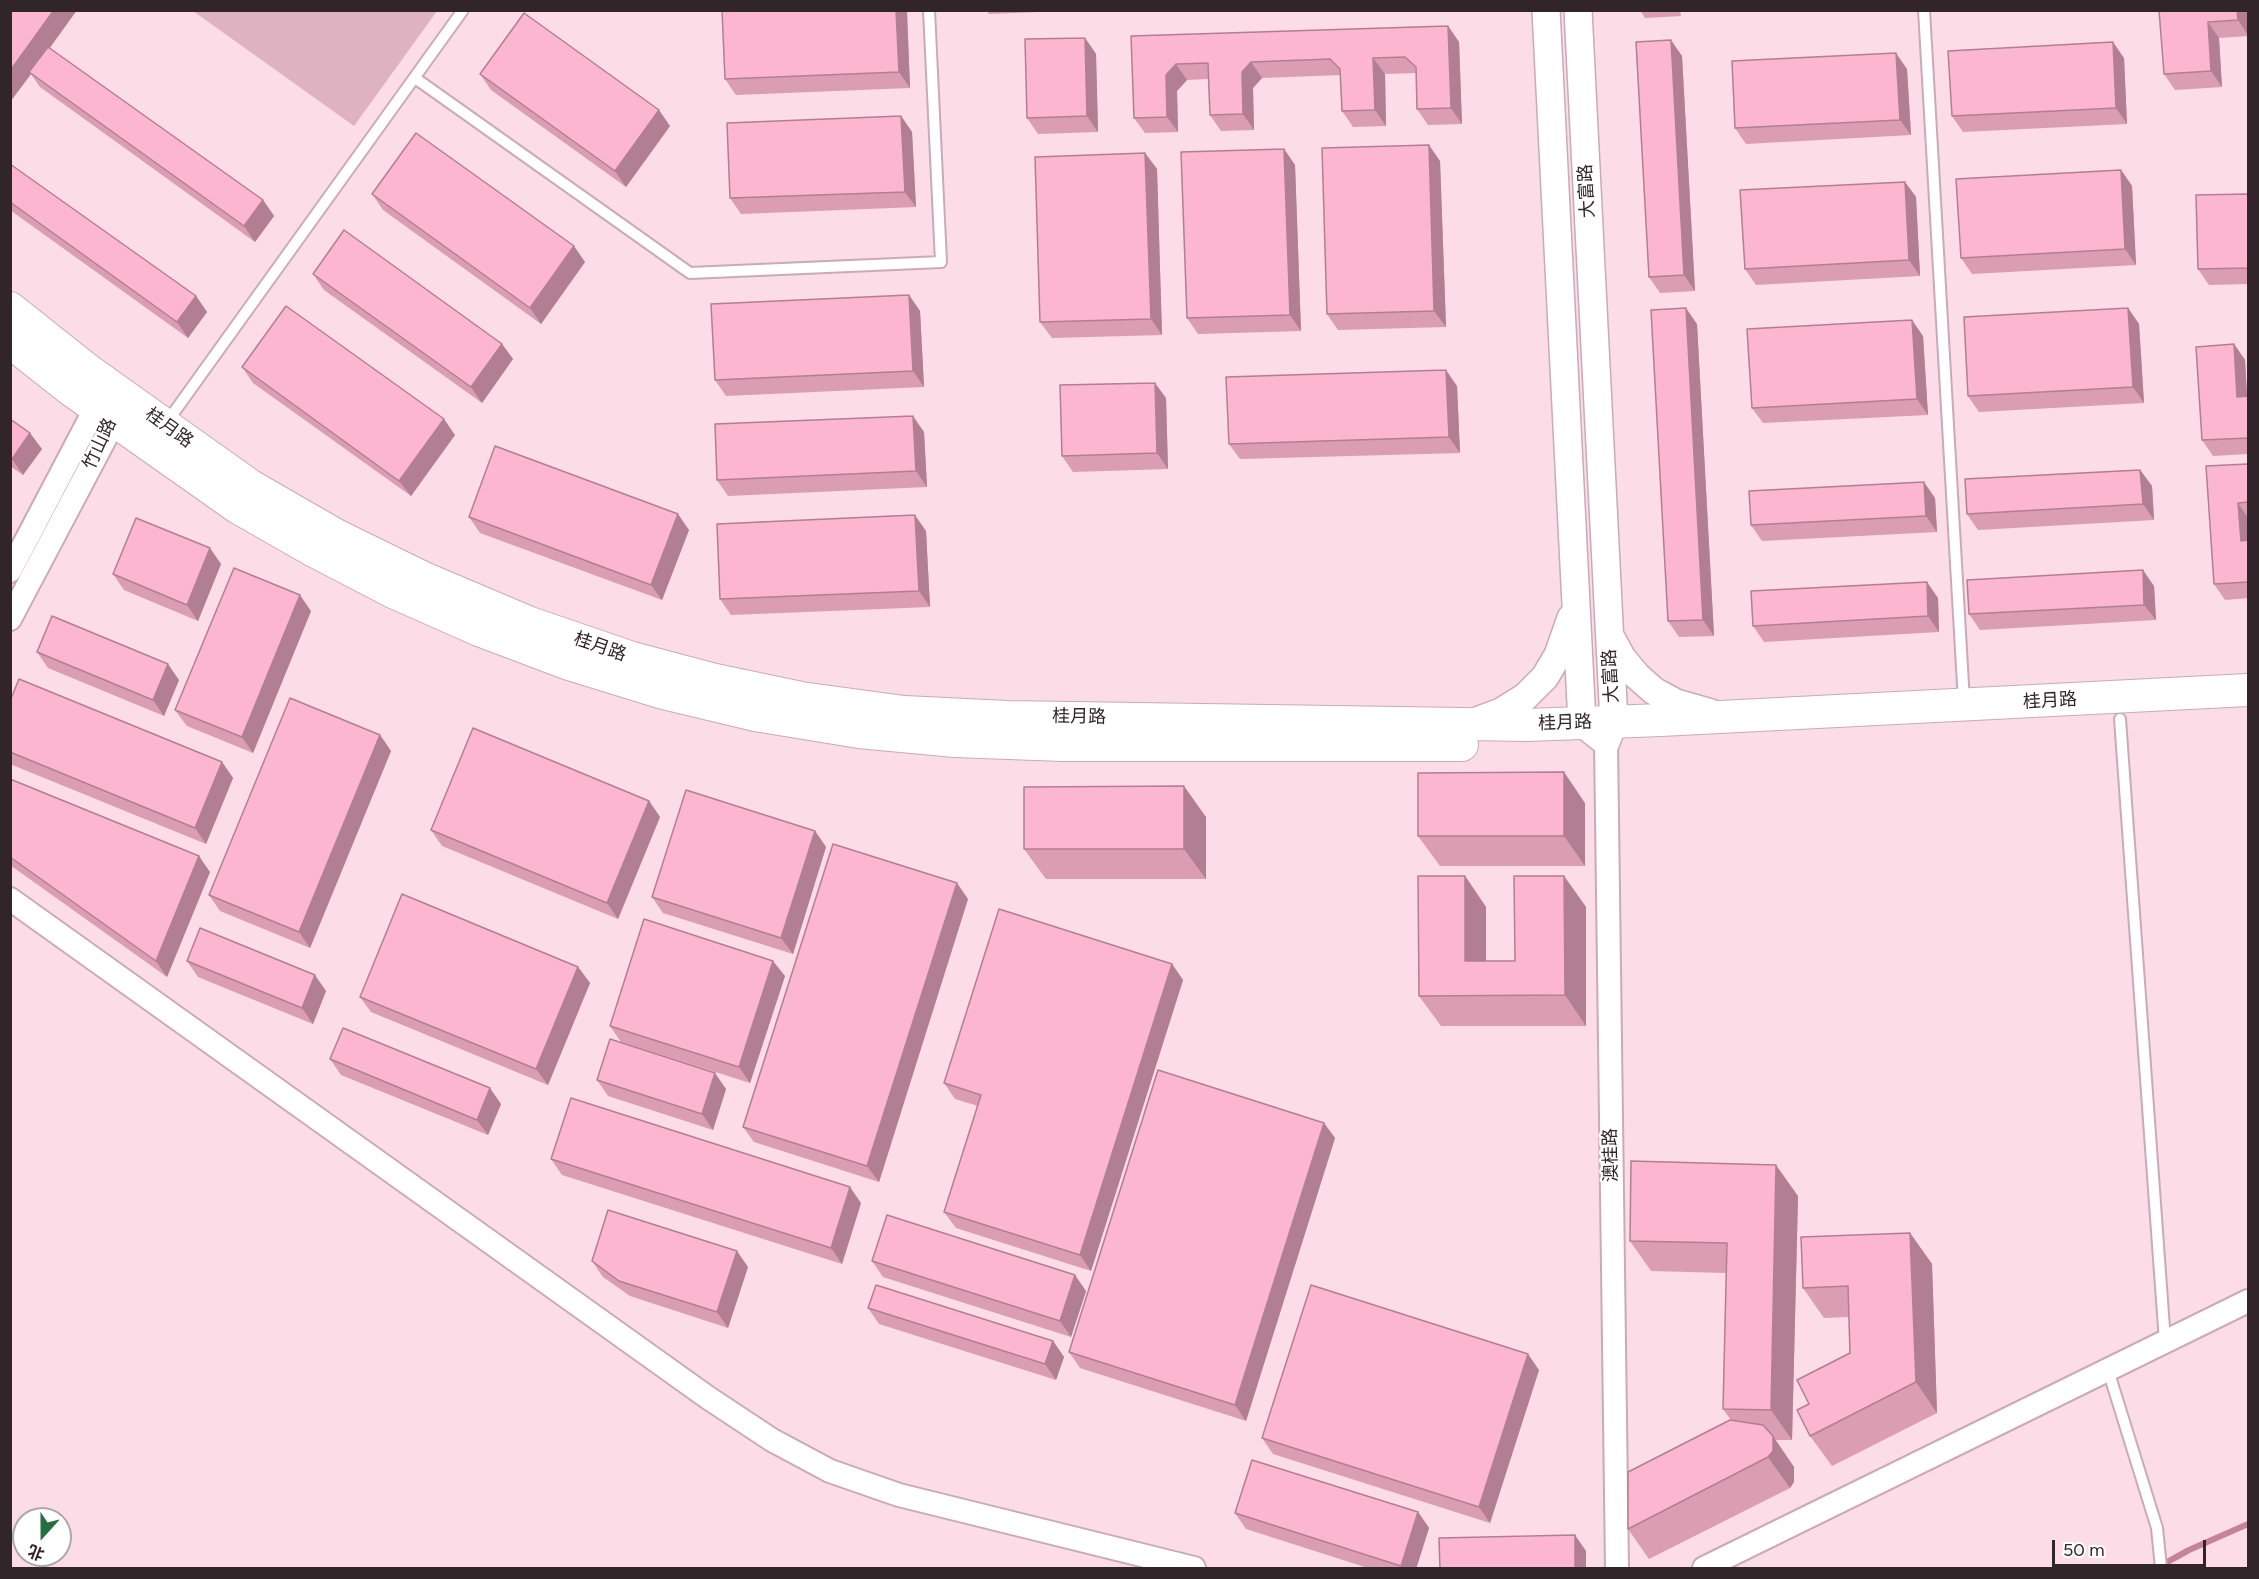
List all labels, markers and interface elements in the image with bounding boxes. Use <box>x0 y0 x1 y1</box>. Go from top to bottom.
street label: 大富路 <box>1575 163 1599 219</box>
street label: 桂月路 <box>141 403 197 453</box>
street label: 竹山路 <box>79 415 121 473</box>
street label: 桂月路 <box>571 628 629 666</box>
street label: 大富路 <box>1599 648 1623 704</box>
street label: 桂月路 <box>2022 689 2078 713</box>
street label: 桂月路 <box>1052 706 1106 728</box>
street label: 桂月路 <box>1538 711 1592 735</box>
street label: 澳桂路 <box>1600 1128 1622 1182</box>
north arrow <box>12 1507 72 1567</box>
scale bar <box>2055 1528 2210 1566</box>
text: 50 m <box>2063 1539 2105 1561</box>
text: 北 <box>25 1541 47 1564</box>

